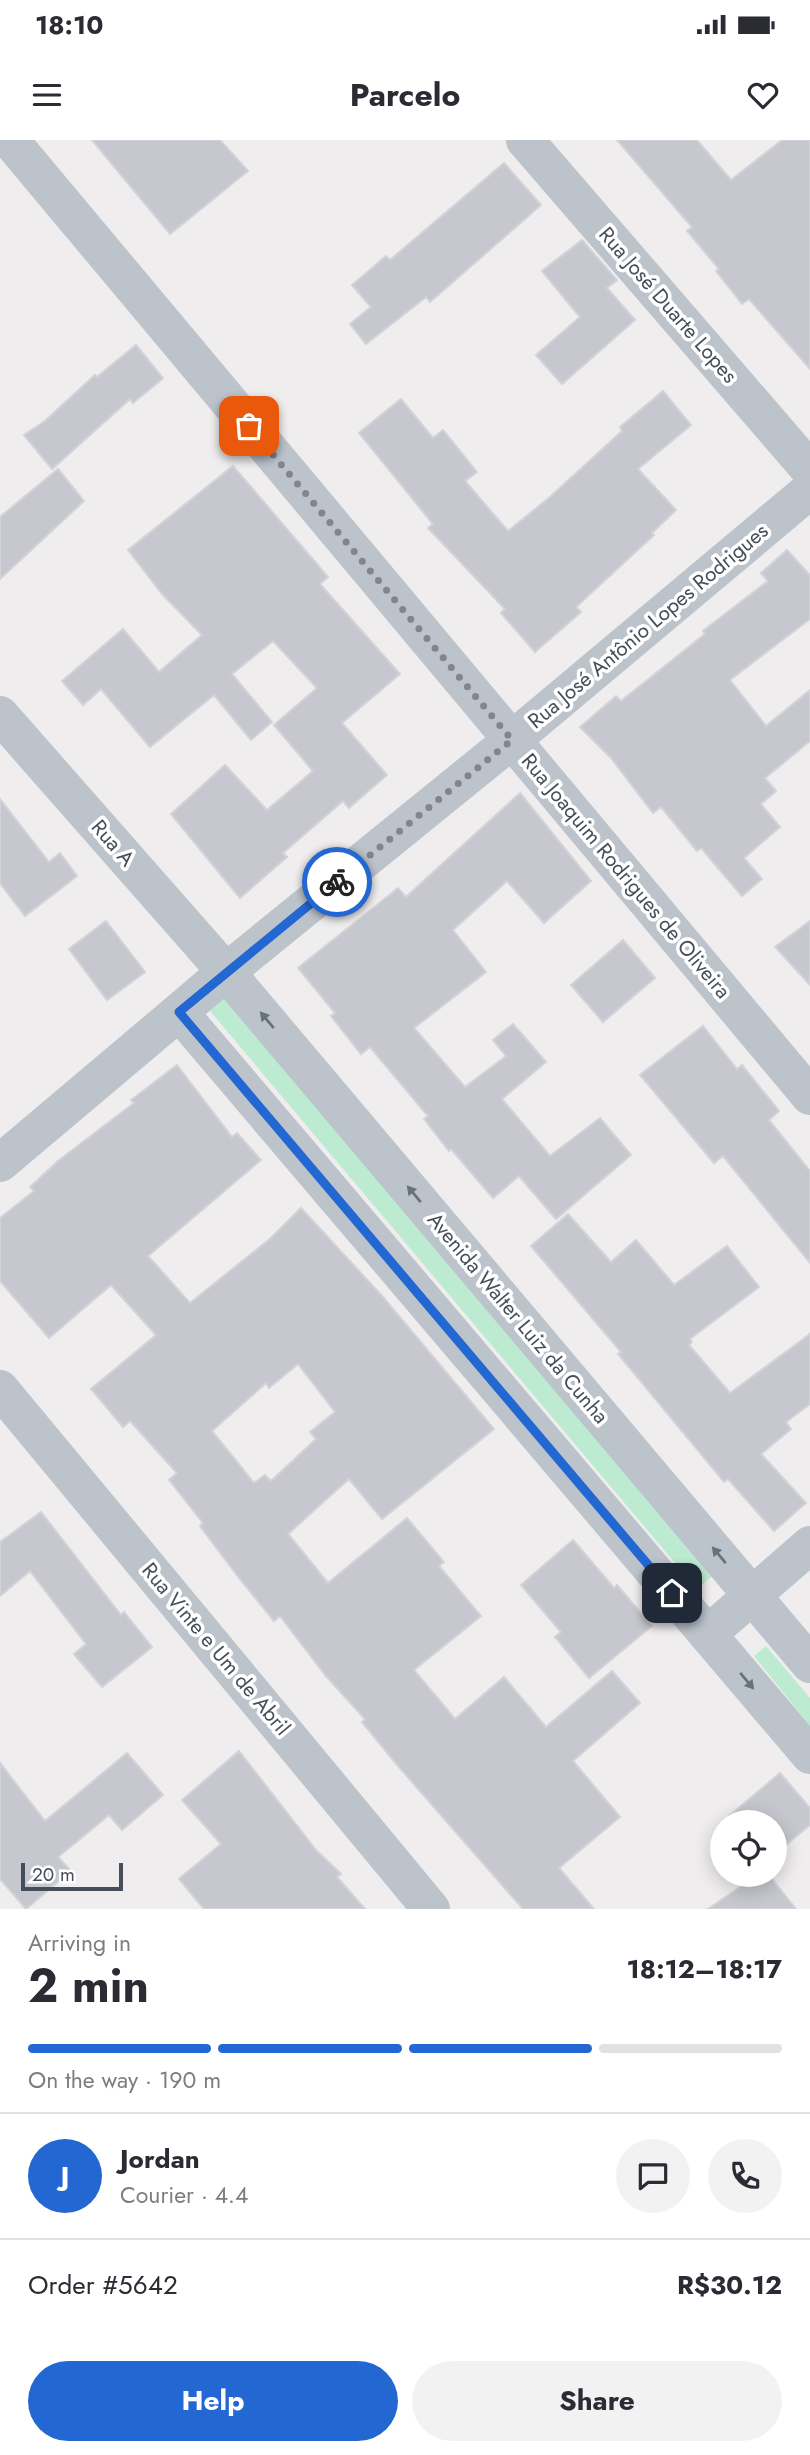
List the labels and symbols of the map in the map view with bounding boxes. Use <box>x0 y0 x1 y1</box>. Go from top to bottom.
street label: Rua José Duarte Lopes <box>592 220 744 390</box>
pin <box>219 396 279 456</box>
street label: Rua José Antônio Lopes Rodrigues <box>521 516 775 736</box>
street label: Rua Joaquim Rodrigues de Oliveira <box>514 747 738 1005</box>
street label: Rua A <box>84 813 142 873</box>
courier <box>302 847 372 917</box>
one-way arrow <box>260 1012 275 1030</box>
one-way arrow <box>407 1186 422 1203</box>
street label: Avenida Walter Luiz da Cunha <box>420 1206 616 1430</box>
one-way arrow <box>712 1547 727 1564</box>
street label: Rua Vinte e Um de Abril <box>135 1556 297 1742</box>
pin <box>642 1563 702 1623</box>
one-way arrow <box>739 1672 754 1689</box>
scale bar <box>21 1860 122 1892</box>

